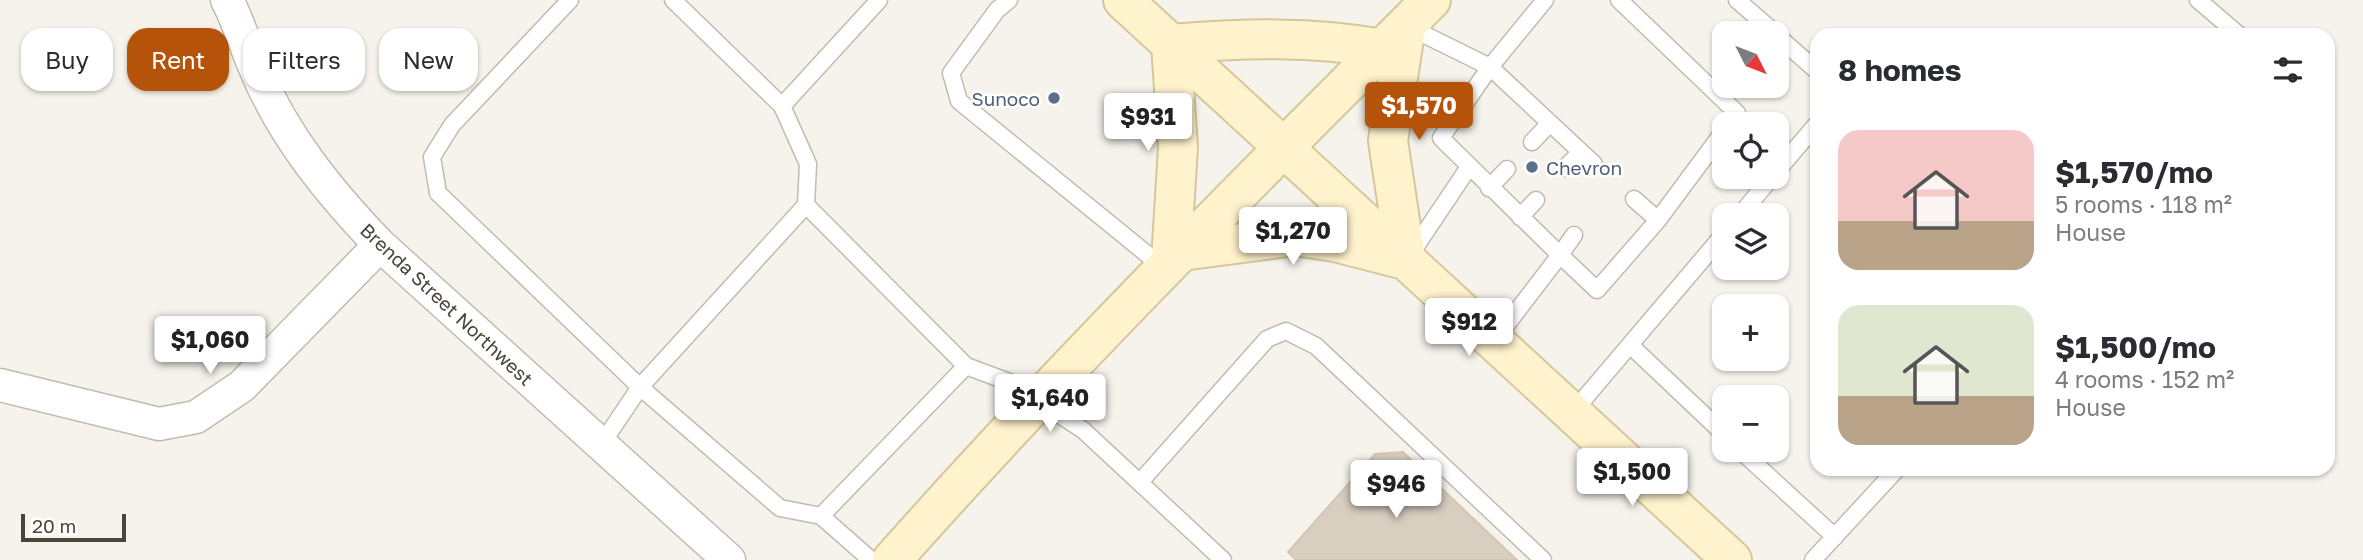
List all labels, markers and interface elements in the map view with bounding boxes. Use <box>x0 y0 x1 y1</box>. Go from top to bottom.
north arrow <box>1712 21 1788 98</box>
map controls <box>1712 21 1789 462</box>
chip: Buy <box>21 28 113 91</box>
chip: Rent <box>127 28 229 91</box>
chip: Filters <box>243 28 365 91</box>
chip: New <box>379 28 478 91</box>
icon: filters <box>2269 51 2307 89</box>
text: 8 homes <box>1838 52 1962 88</box>
pin: $1,570 <box>1362 82 1476 142</box>
place label: Sunoco <box>972 87 1040 110</box>
marker: Sunoco <box>1046 90 1062 106</box>
text: $1,570 <box>1381 91 1457 119</box>
pin: $931 <box>1107 94 1189 153</box>
text: $931 <box>1120 102 1176 130</box>
button: locate <box>1712 112 1789 189</box>
text: $1,570/mo <box>2055 154 2213 190</box>
place label: Chevron <box>1546 156 1622 179</box>
icon: home <box>1894 158 1978 242</box>
marker: Chevron <box>1524 159 1540 175</box>
text: 5 rooms · 118 m² <box>2055 190 2232 218</box>
button: layers <box>1712 203 1789 280</box>
pin: $1,270 <box>1236 208 1350 267</box>
text: $1,270 <box>1255 216 1331 244</box>
street label: Brenda Street Northwest <box>356 218 538 390</box>
text: House <box>2055 218 2126 246</box>
button: + <box>1712 294 1789 371</box>
pin: $912 <box>1428 298 1510 358</box>
text: $912 <box>1441 307 1497 335</box>
pin: $1,060 <box>153 316 267 376</box>
text: $1,060 <box>170 325 250 353</box>
text: $1,500/mo <box>2055 329 2216 365</box>
icon: home <box>1894 333 1978 417</box>
text: 4 rooms · 152 m² <box>2055 365 2234 393</box>
pin: $1,640 <box>993 374 1107 434</box>
text: $1,640 <box>1011 383 1089 411</box>
button: − <box>1712 385 1789 462</box>
text: House <box>2055 393 2126 421</box>
pin: $1,500 <box>1575 448 1689 508</box>
text: $1,500 <box>1593 457 1671 485</box>
pin: $946 <box>1355 461 1437 520</box>
text: $946 <box>1367 469 1426 497</box>
scale bar <box>21 511 126 543</box>
text: 20 m <box>32 514 76 537</box>

